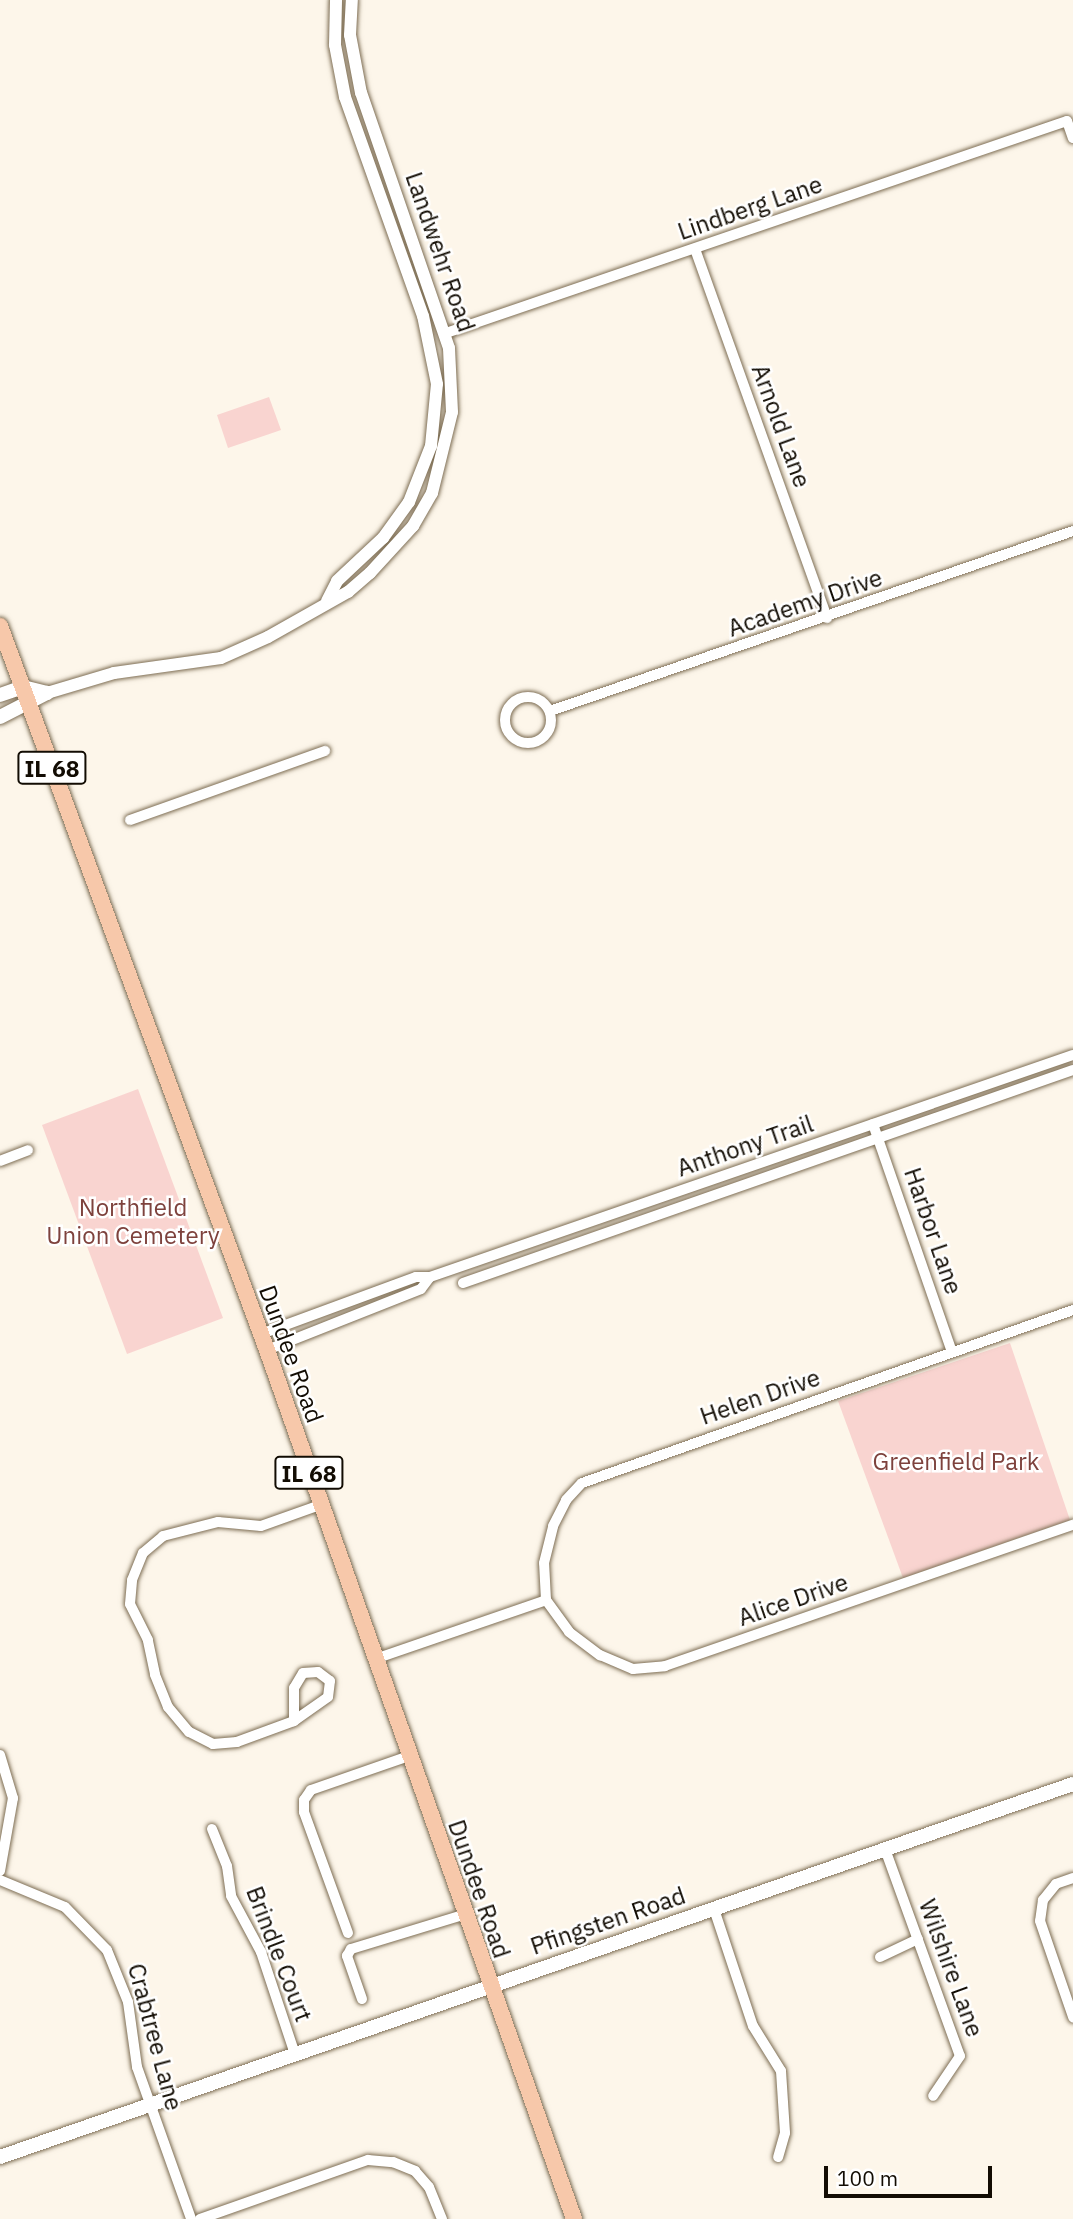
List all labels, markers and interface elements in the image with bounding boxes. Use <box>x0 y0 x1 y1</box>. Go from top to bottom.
street label: Landwehr Road <box>399 168 481 336</box>
street label: Lindberg Lane <box>674 170 826 246</box>
street label: Arnold Lane <box>745 360 817 492</box>
street label: Academy Drive <box>724 563 886 643</box>
road number: IL 68 <box>17 748 87 788</box>
street label: Anthony Trail <box>673 1109 817 1183</box>
street label: Harbor Lane <box>898 1164 968 1298</box>
park label: Northfield Union Cemetery <box>46 1194 220 1250</box>
street label: Dundee Road <box>253 1281 329 1427</box>
street label: Helen Drive <box>696 1363 824 1431</box>
park label: Greenfield Park <box>873 1448 1039 1476</box>
road number: IL 68 <box>274 1454 344 1492</box>
street label: Alice Drive <box>734 1568 852 1632</box>
street label: Dundee Road <box>442 1816 516 1962</box>
street label: Pfingsten Road <box>527 1881 689 1961</box>
street label: Brindle Court <box>240 1882 318 2026</box>
street label: Wilshire Lane <box>913 1895 989 2041</box>
street label: Crabtree Lane <box>122 1960 188 2114</box>
scale bar <box>828 2152 996 2196</box>
text: 100 m <box>837 2164 898 2192</box>

